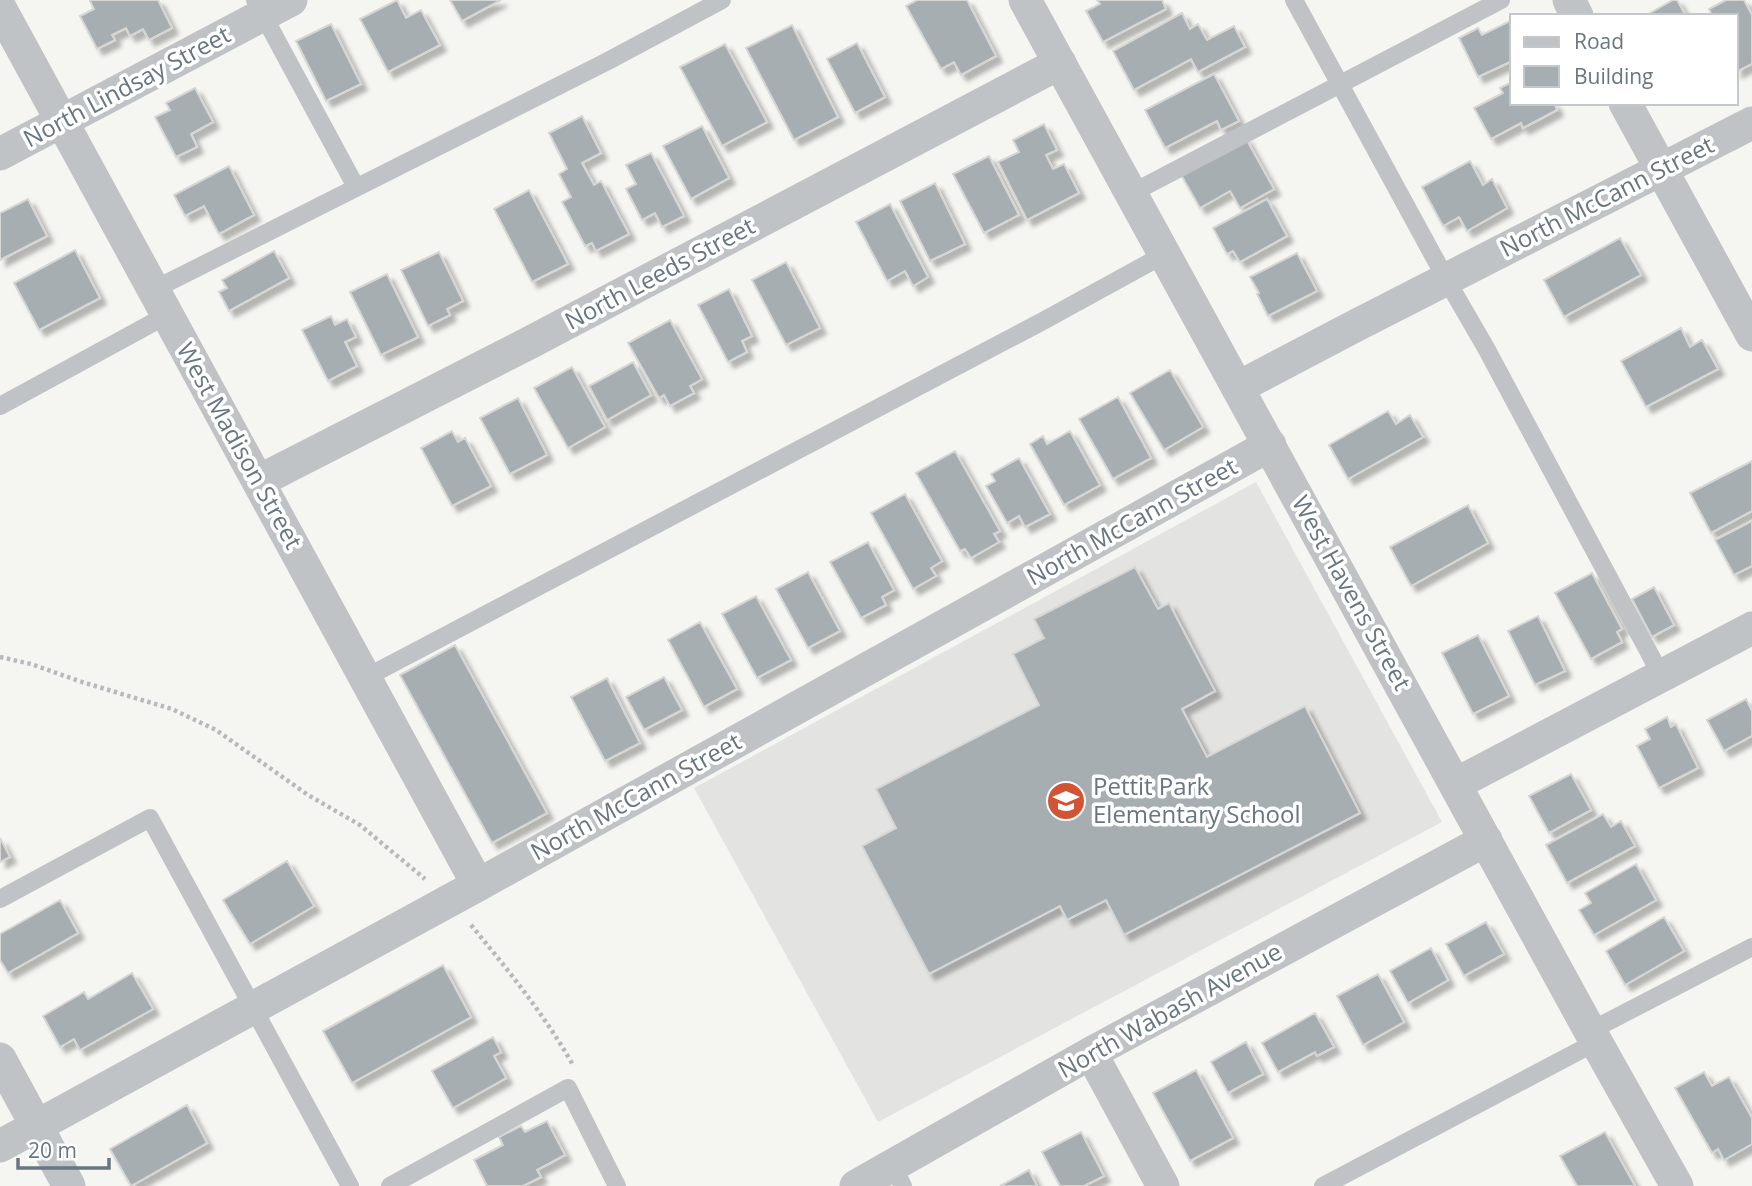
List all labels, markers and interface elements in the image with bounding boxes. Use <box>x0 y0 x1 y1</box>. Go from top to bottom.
legend <box>1510 14 1738 105</box>
street label: North Lindsay Street <box>17 17 236 154</box>
text: Road <box>1574 27 1624 55</box>
text: Building <box>1574 62 1653 90</box>
street label: North McCann Street <box>1494 127 1719 264</box>
street label: North Leeds Street <box>559 209 760 337</box>
street label: West Madison Street <box>170 336 311 554</box>
street label: North McCann Street <box>1020 449 1243 592</box>
street label: West Havens Street <box>1285 489 1420 696</box>
street label: North McCann Street <box>524 724 747 867</box>
place label: Pettit Park Elementary School <box>1093 769 1301 830</box>
school or university icon: Pettit Park Elementary School <box>1045 780 1087 822</box>
street label: North Wabash Avenue <box>1051 934 1287 1085</box>
scale bar <box>18 1126 108 1170</box>
text: 20 m <box>28 1136 77 1164</box>

